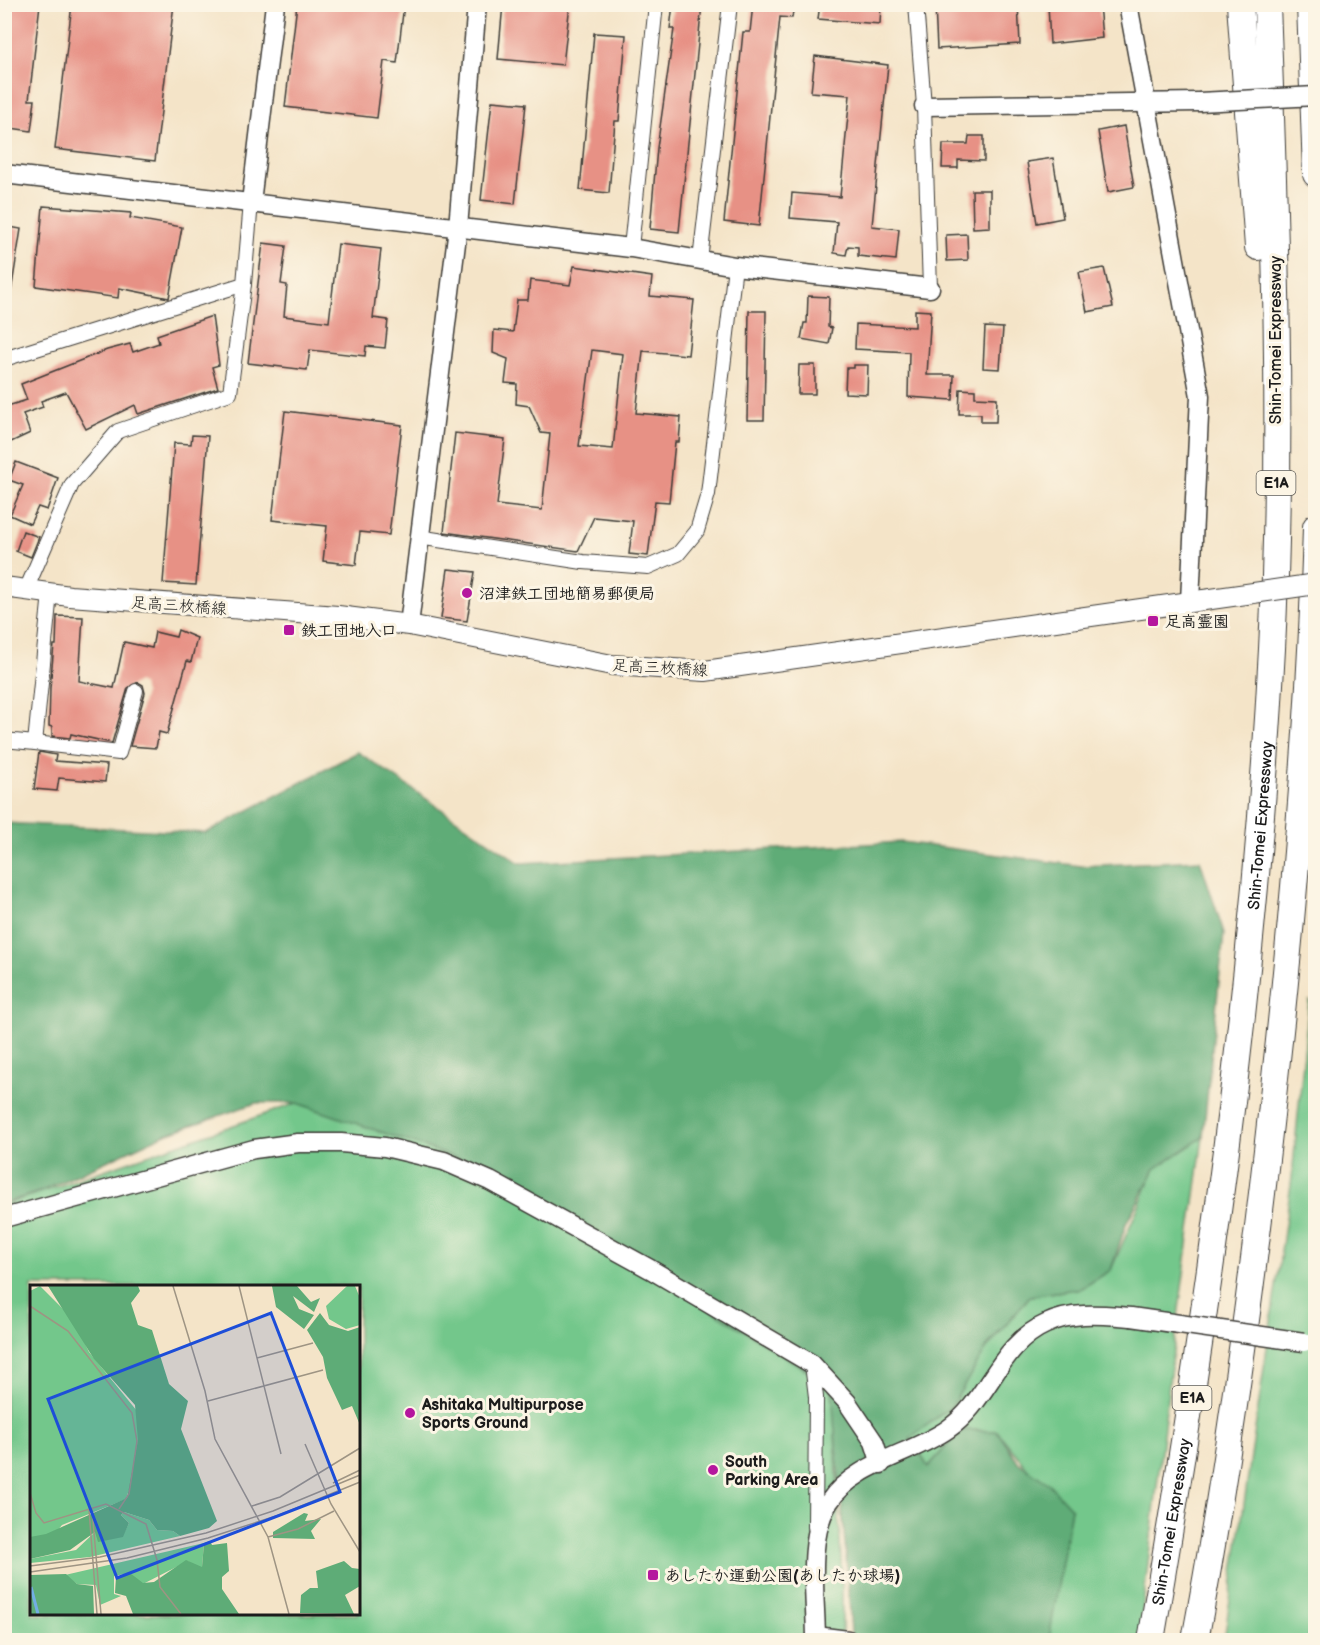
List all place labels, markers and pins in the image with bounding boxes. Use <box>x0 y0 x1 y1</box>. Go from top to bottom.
place label: 沼津鉄工団地簡易郵便局 <box>479 585 655 604</box>
marker: 沼津鉄工団地簡易郵便局 <box>460 586 474 600</box>
place label: 足高霊園 <box>1165 613 1229 632</box>
marker: 足高霊園 <box>1146 614 1160 628</box>
place label: 鉄工団地入口 <box>301 622 397 641</box>
marker: 鉄工団地入口 <box>282 623 296 637</box>
place label: Ashitaka Multipurpose Sports Ground <box>421 1396 584 1433</box>
marker: Ashitaka Multipurpose Sports Ground <box>403 1406 417 1420</box>
place label: South Parking Area <box>725 1453 818 1490</box>
marker: South Parking Area <box>706 1463 720 1477</box>
place label: あしたか運動公園(あしたか球場) <box>665 1567 900 1586</box>
marker: あしたか運動公園(あしたか球場) <box>646 1568 660 1582</box>

